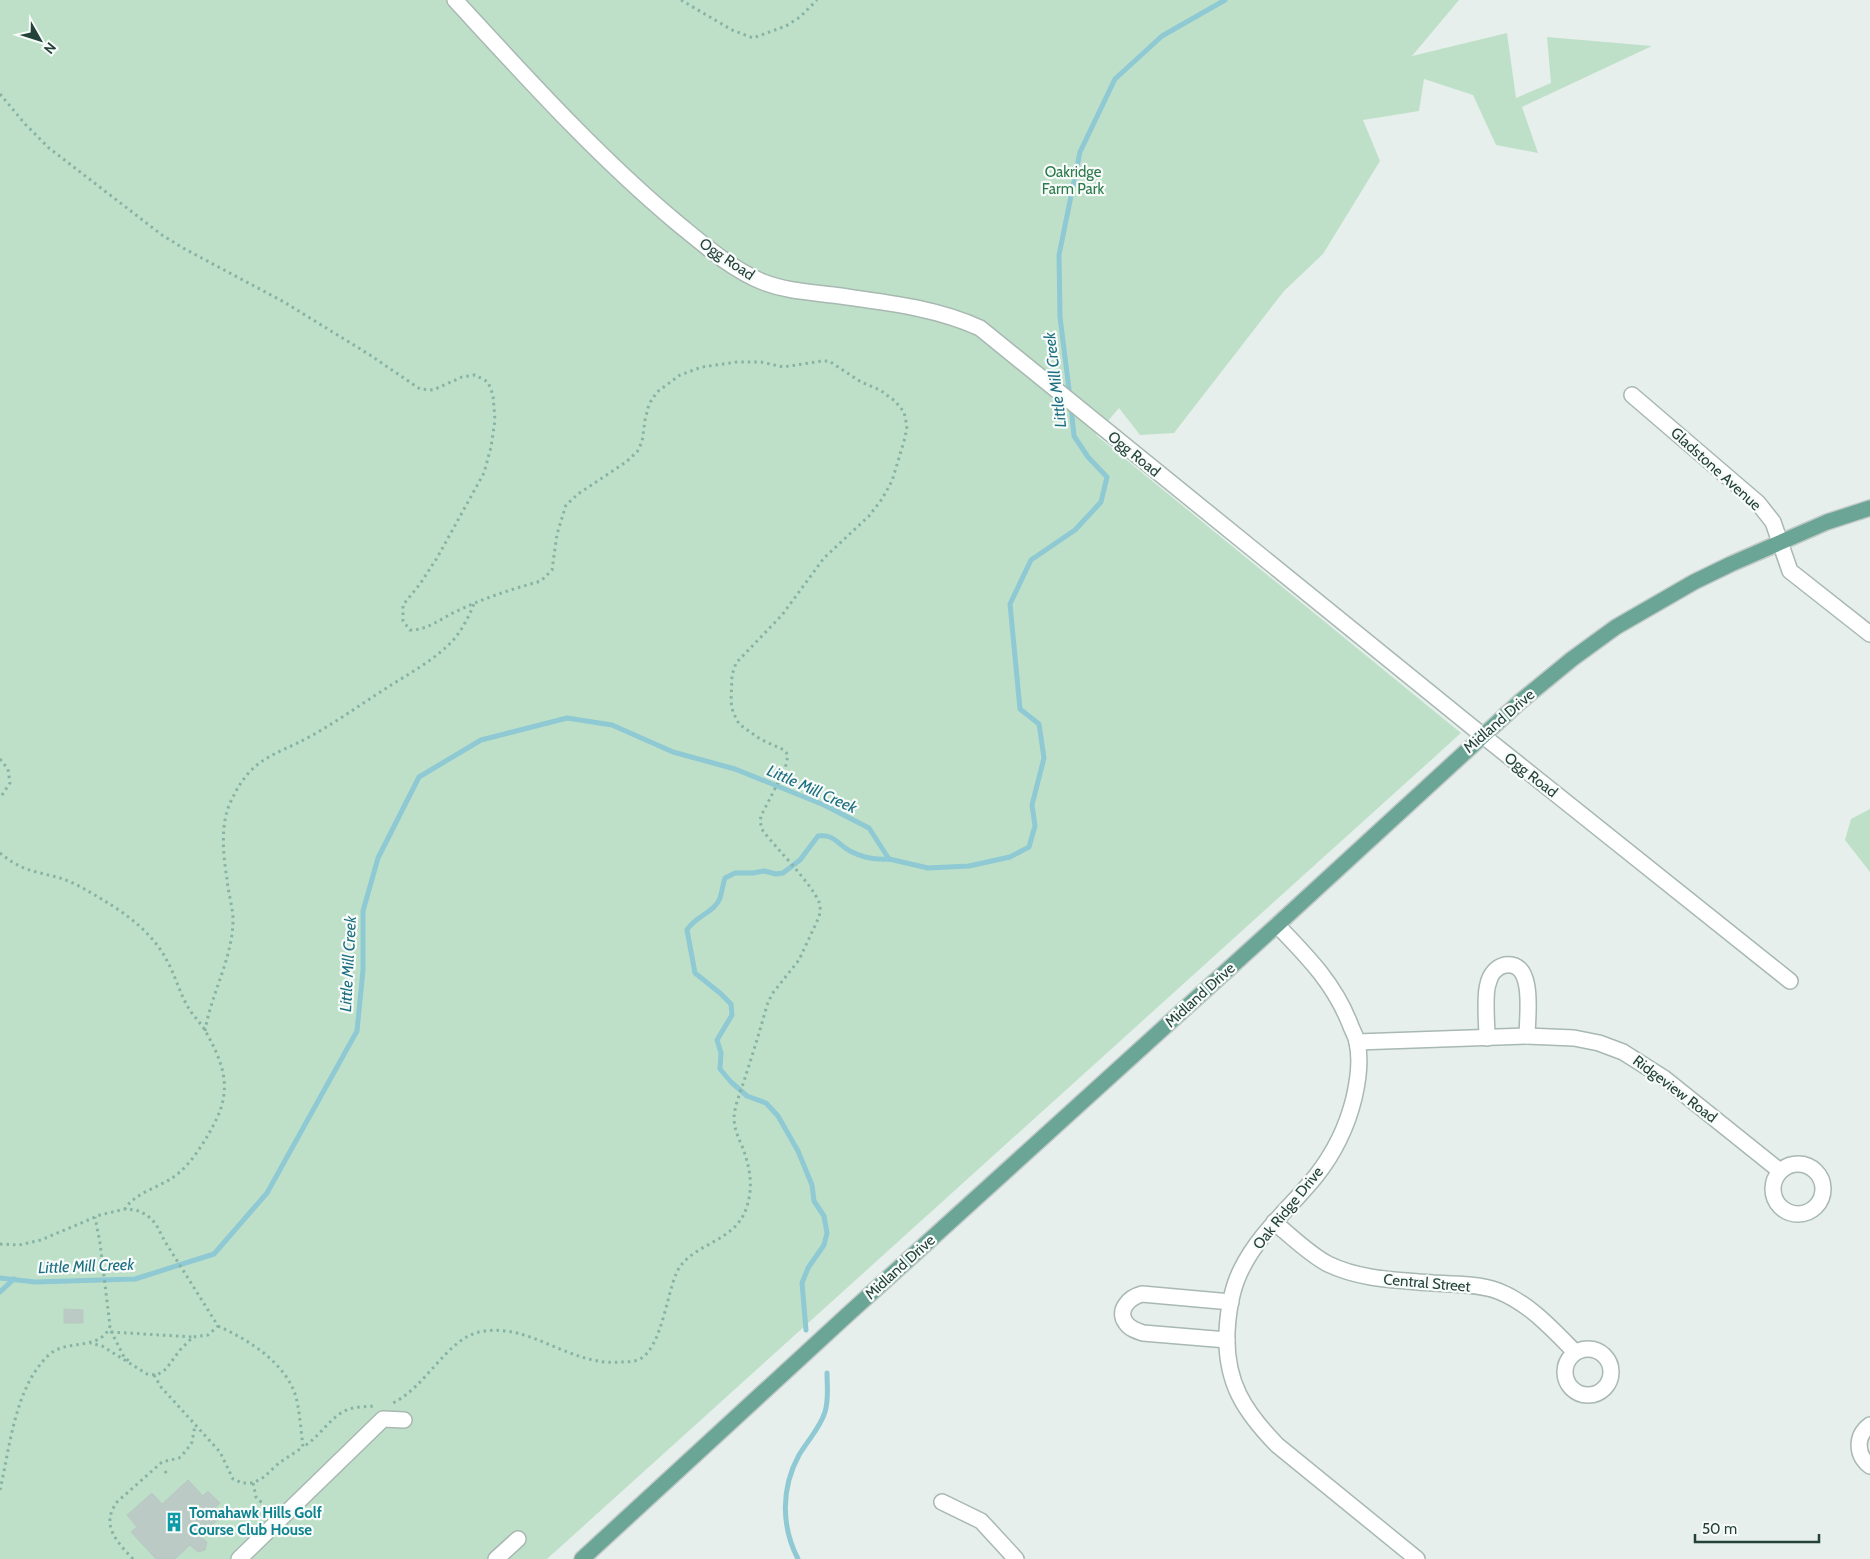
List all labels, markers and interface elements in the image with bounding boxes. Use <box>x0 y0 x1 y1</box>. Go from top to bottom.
north arrow <box>15 15 65 65</box>
text: N <box>40 39 60 58</box>
park label: Oakridge Farm Park <box>1042 163 1105 198</box>
street label: Ogg Road <box>696 234 758 284</box>
water label: Little Mill Creek <box>1040 330 1070 429</box>
street label: Gladstone Avenue <box>1667 424 1765 515</box>
street label: Ogg Road <box>1104 427 1164 481</box>
street label: Midland Drive <box>1460 685 1538 757</box>
street label: Ogg Road <box>1501 749 1561 801</box>
water label: Little Mill Creek <box>764 761 861 818</box>
water label: Little Mill Creek <box>336 914 360 1013</box>
street label: Midland Drive <box>1161 959 1239 1031</box>
street label: Ridgeview Road <box>1629 1052 1721 1126</box>
street label: Oak Ridge Drive <box>1249 1163 1327 1253</box>
street label: Midland Drive <box>861 1231 939 1303</box>
water label: Little Mill Creek <box>38 1255 136 1277</box>
street label: Central Street <box>1383 1270 1471 1296</box>
place label: Tomahawk Hills Golf Course Club House <box>189 1504 322 1539</box>
building icon: Tomahawk Hills Golf Course Club House <box>163 1511 185 1533</box>
scale bar <box>1695 1512 1819 1544</box>
text: 50 m <box>1702 1520 1737 1538</box>

